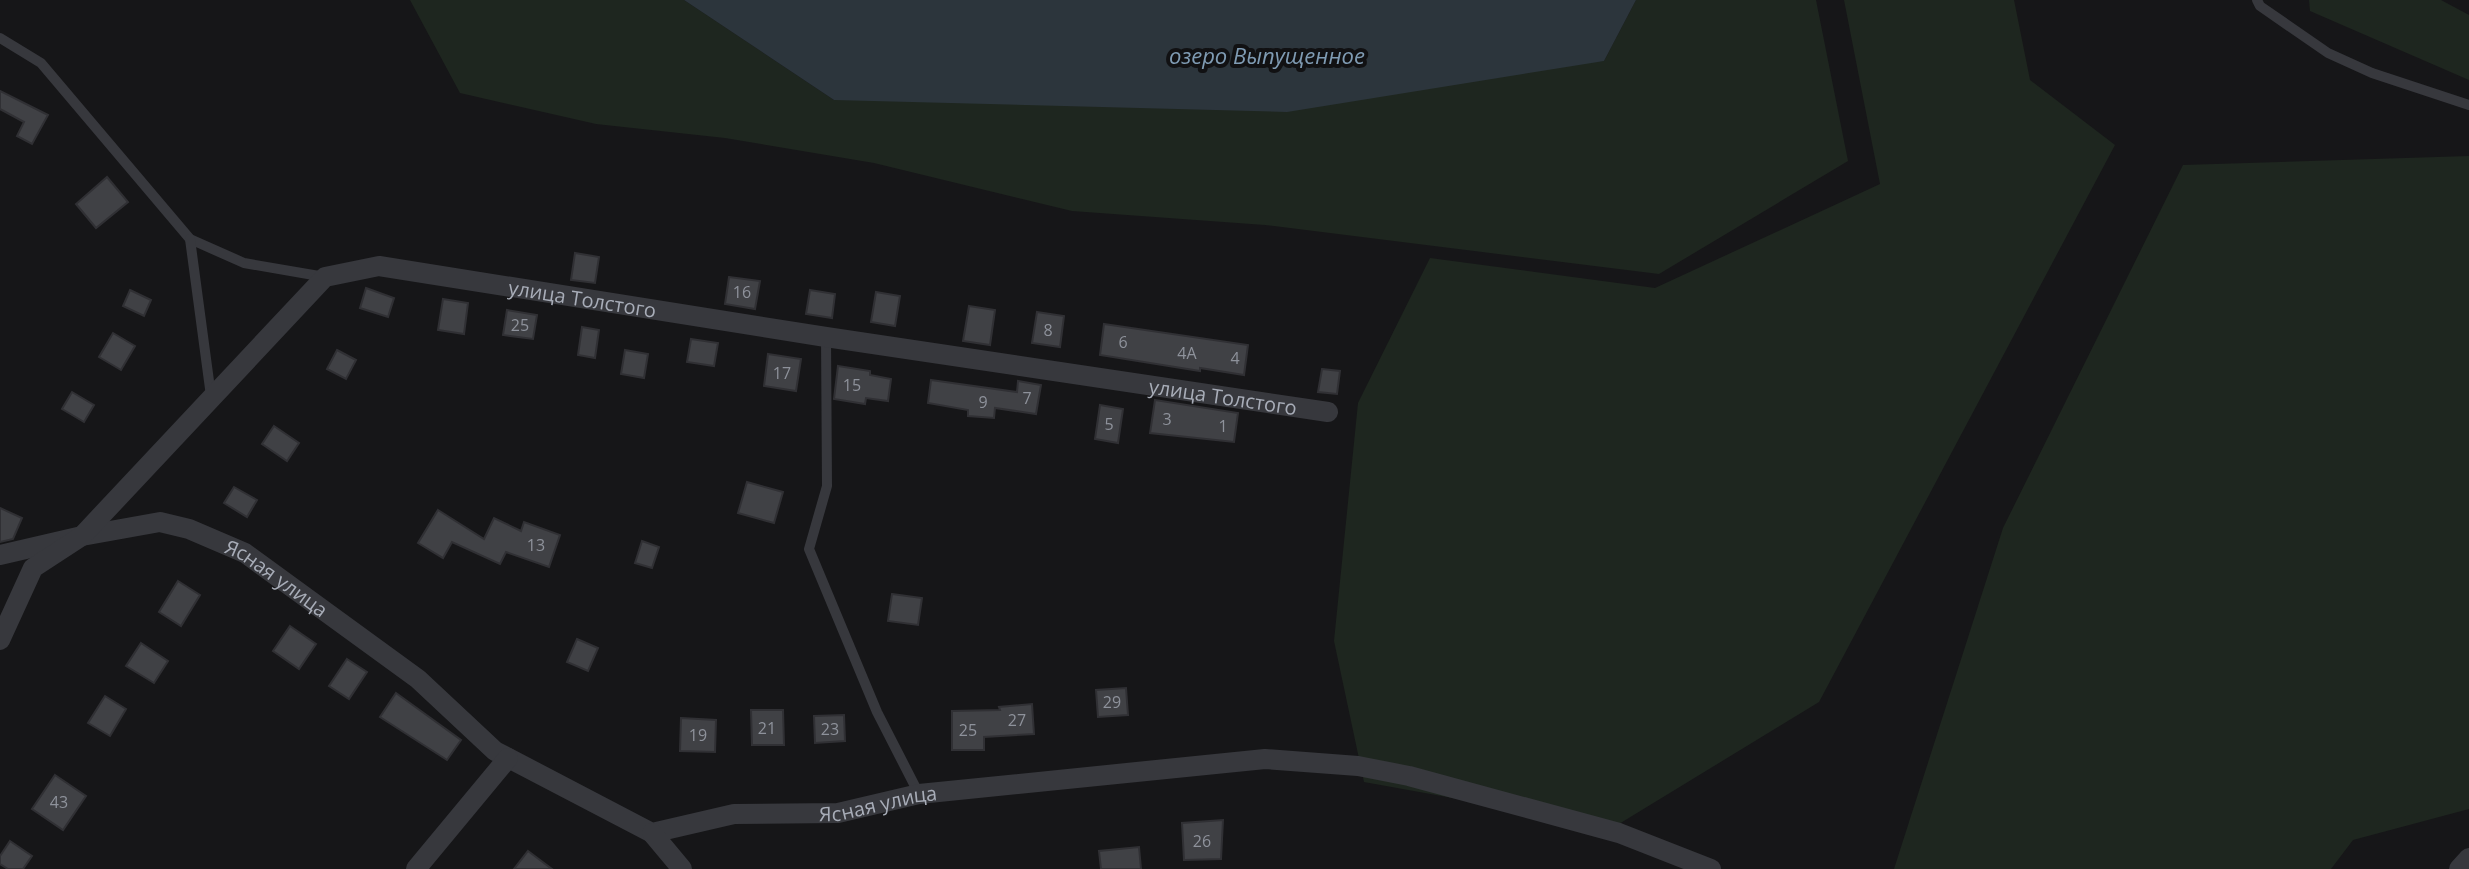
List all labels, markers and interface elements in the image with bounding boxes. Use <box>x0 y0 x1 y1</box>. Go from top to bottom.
water label: озеро Выпущенное <box>1169 40 1365 70</box>
street label: улица Толстого <box>507 273 658 323</box>
house number: 16 <box>733 281 751 303</box>
house number: 25 <box>511 314 529 336</box>
house number: 8 <box>1043 319 1053 341</box>
house number: 6 <box>1118 331 1128 353</box>
house number: 4А <box>1177 342 1198 364</box>
house number: 4 <box>1230 347 1240 369</box>
house number: 17 <box>773 362 791 384</box>
street label: улица Толстого <box>1147 372 1299 421</box>
house number: 15 <box>843 374 861 396</box>
house number: 7 <box>1022 387 1032 409</box>
house number: 9 <box>978 391 988 413</box>
house number: 3 <box>1162 408 1172 430</box>
house number: 5 <box>1104 413 1114 435</box>
house number: 1 <box>1218 415 1228 437</box>
street label: Ясная улица <box>221 533 334 623</box>
house number: 13 <box>527 534 545 556</box>
house number: 29 <box>1103 691 1121 713</box>
house number: 27 <box>1008 709 1026 731</box>
house number: 21 <box>758 717 776 739</box>
house number: 23 <box>821 718 839 740</box>
house number: 25 <box>959 719 977 741</box>
house number: 19 <box>689 724 707 746</box>
street label: Ясная улица <box>819 779 938 827</box>
house number: 43 <box>50 791 68 813</box>
house number: 26 <box>1193 830 1211 852</box>

